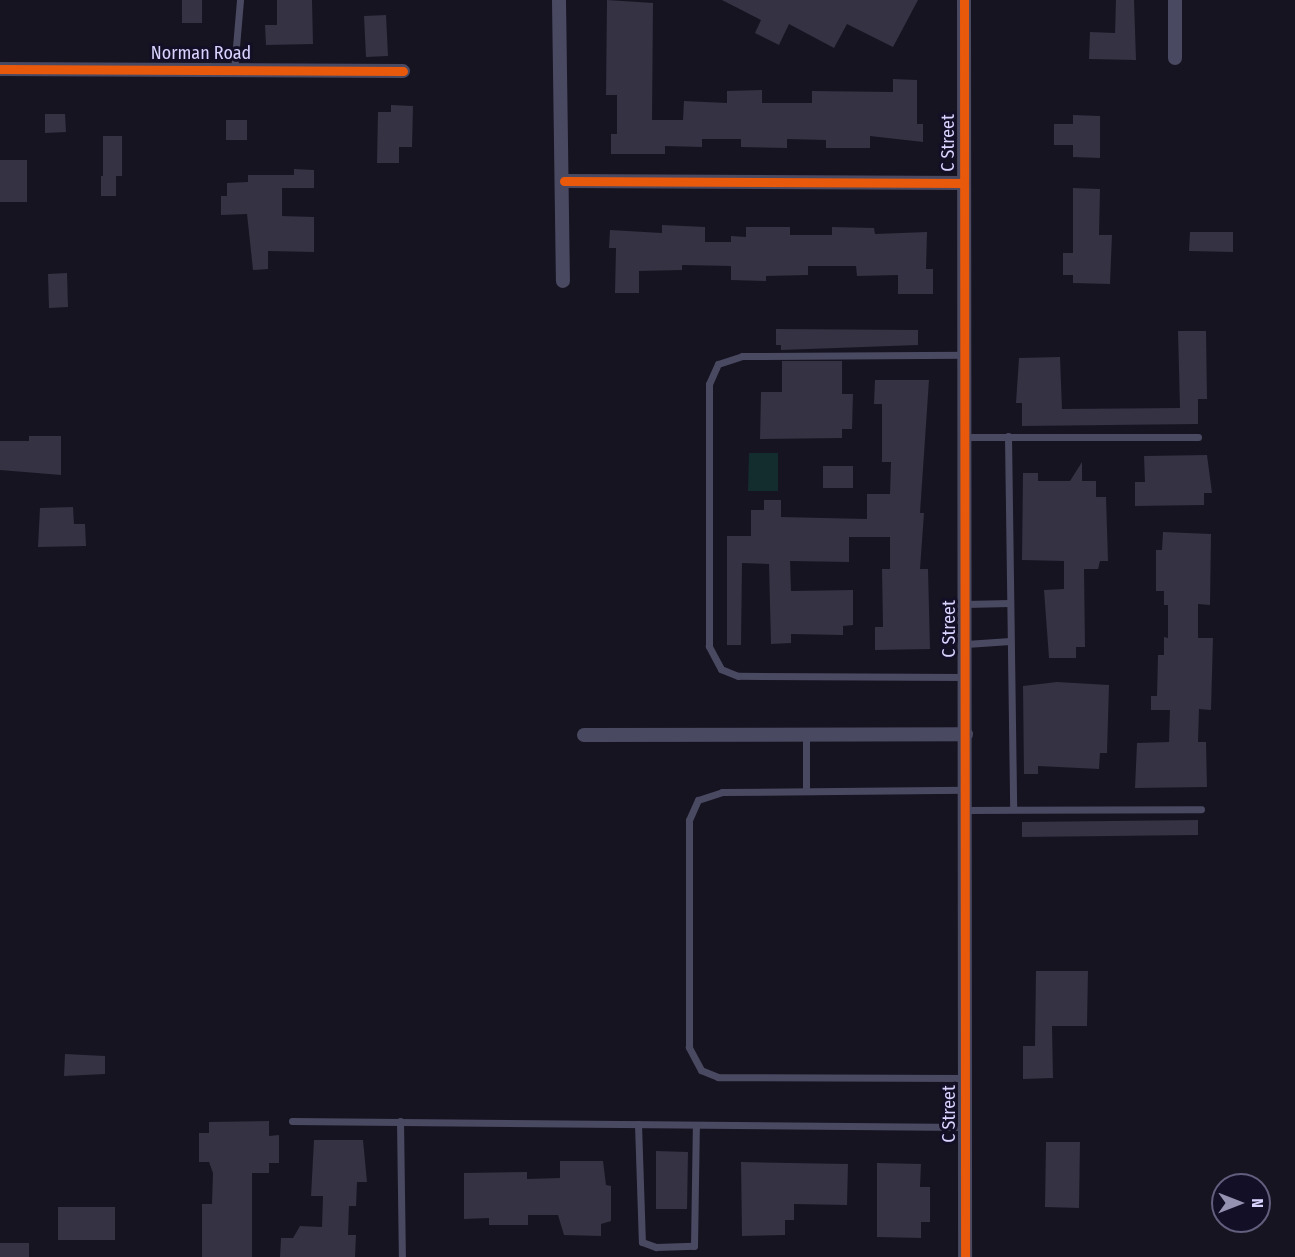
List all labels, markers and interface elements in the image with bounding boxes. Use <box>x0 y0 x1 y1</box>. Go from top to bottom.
street label: Norman Road <box>151 42 251 64</box>
street label: C Street <box>937 114 959 172</box>
street label: C Street <box>938 600 960 658</box>
street label: C Street <box>938 1085 960 1143</box>
north arrow <box>1211 1173 1271 1233</box>
text: N <box>1248 1198 1267 1208</box>

